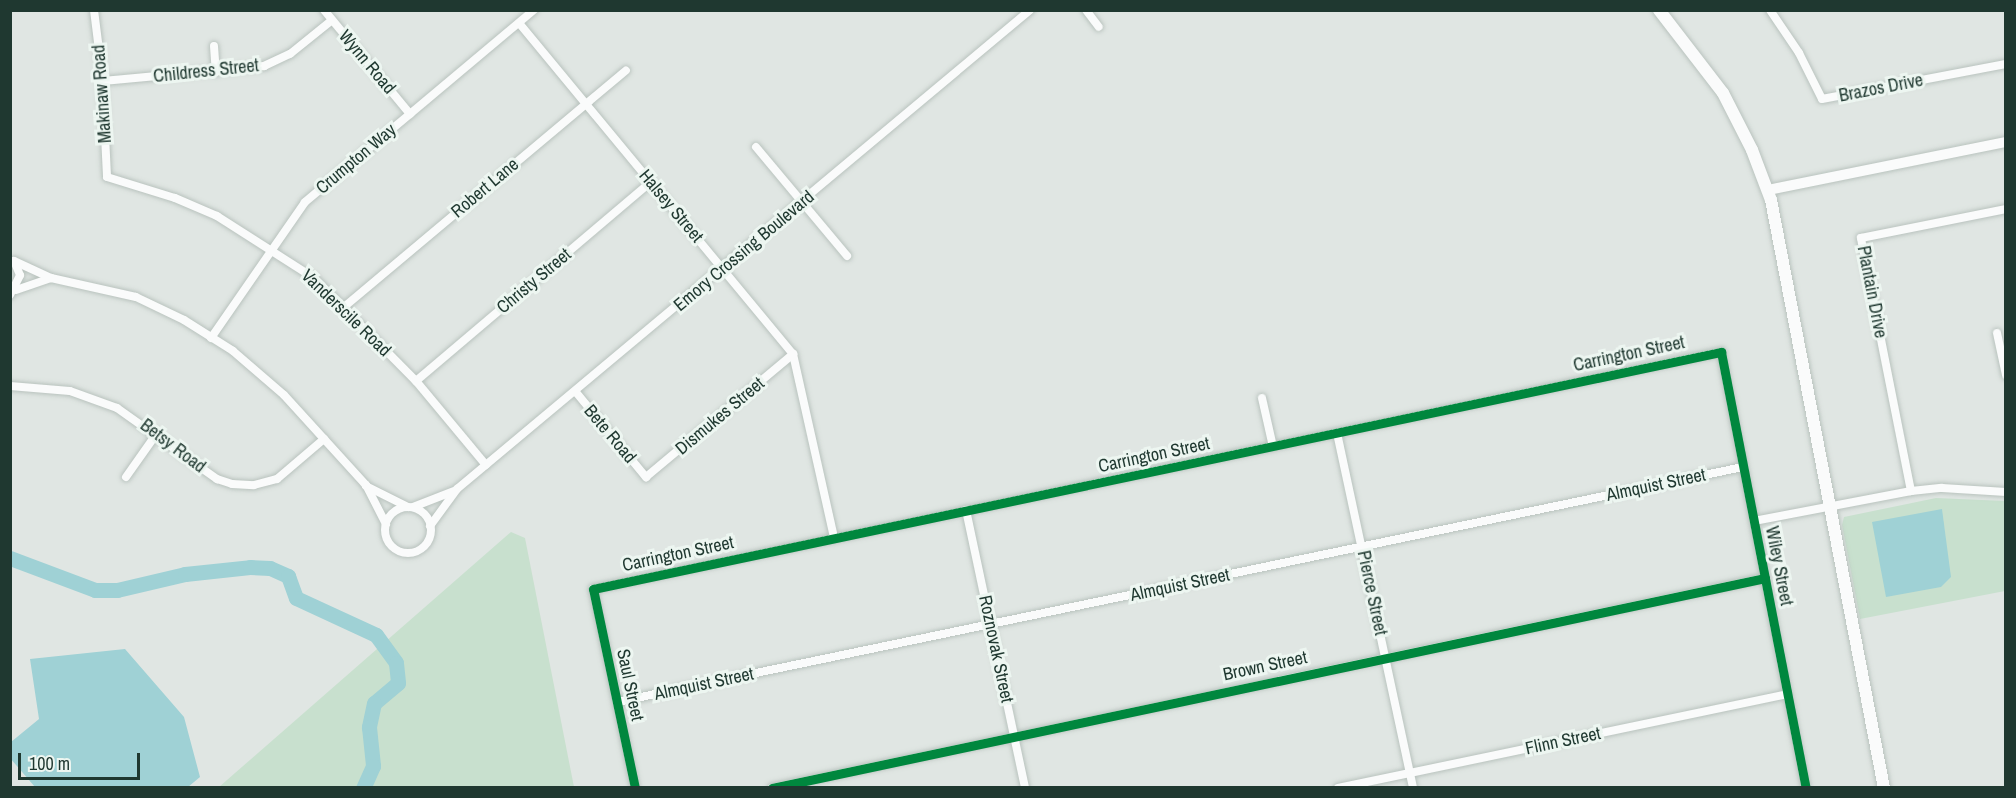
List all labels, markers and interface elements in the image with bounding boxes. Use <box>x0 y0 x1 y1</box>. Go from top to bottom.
street label: Wynn Road <box>334 26 400 98</box>
street label: Makinaw Road <box>88 44 116 144</box>
street label: Childress Street <box>152 55 260 87</box>
street label: Brazos Drive <box>1837 69 1925 107</box>
street label: Crumpton Way <box>312 119 400 199</box>
street label: Robert Lane <box>447 154 523 222</box>
street label: Halsey Street <box>634 165 708 247</box>
street label: Emory Crossing Boulevard <box>670 186 818 316</box>
street label: Christy Street <box>492 244 576 318</box>
street label: Plantain Drive <box>1852 244 1892 340</box>
street label: Vanderscile Road <box>297 265 395 361</box>
street label: Carrington Street <box>1571 332 1687 376</box>
street label: Dismukes Street <box>671 373 769 459</box>
street label: Bete Road <box>579 400 641 468</box>
street label: Betsy Road <box>136 414 210 478</box>
street label: Carrington Street <box>1096 433 1212 477</box>
street label: Almquist Street <box>1604 464 1708 506</box>
street label: Wiley Street <box>1761 524 1797 608</box>
street label: Carrington Street <box>620 532 736 576</box>
street label: Pierce Street <box>1352 549 1392 637</box>
street label: Almquist Street <box>1128 564 1232 606</box>
street label: Roznovak Street <box>974 593 1018 705</box>
street label: Saul Street <box>612 647 648 723</box>
street label: Brown Street <box>1221 647 1309 685</box>
street label: Almquist Street <box>652 663 756 705</box>
street label: Flinn Street <box>1523 723 1603 759</box>
scale bar <box>21 741 142 779</box>
text: 100 m <box>29 751 70 776</box>

